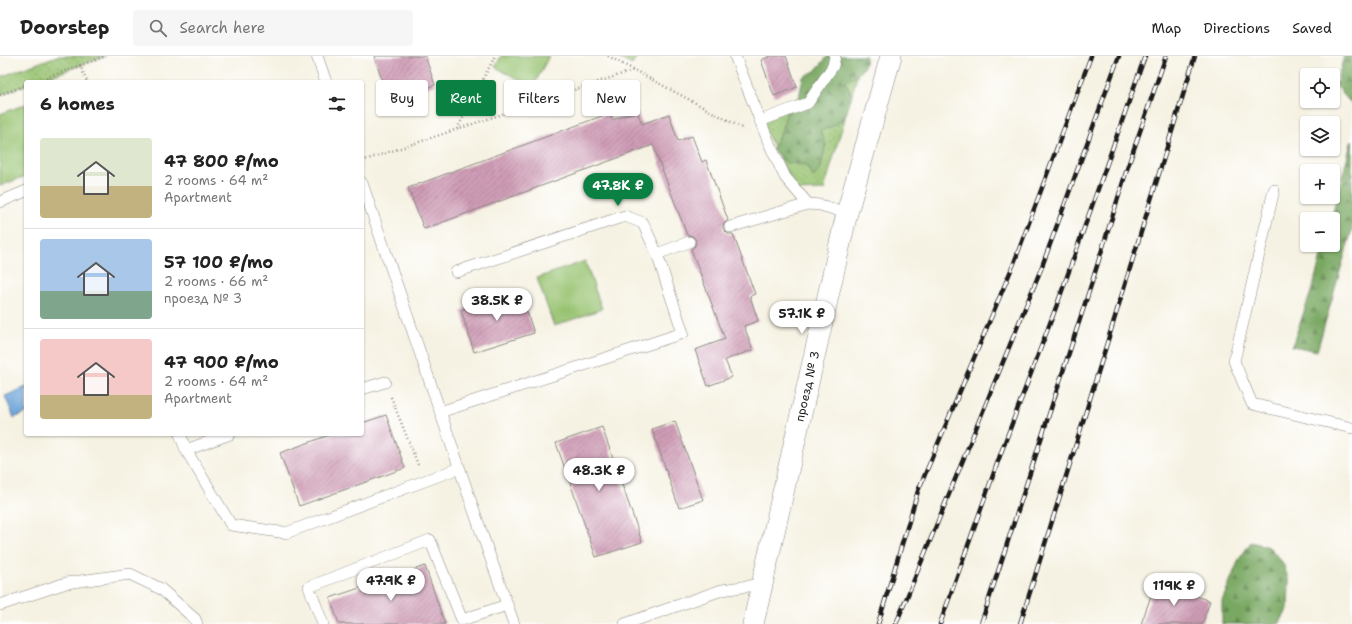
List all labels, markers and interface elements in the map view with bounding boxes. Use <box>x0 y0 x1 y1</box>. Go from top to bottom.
search box <box>133 10 413 46</box>
text: Doorstep <box>20 15 109 40</box>
icon: search <box>147 17 169 39</box>
text: Search here <box>179 18 265 38</box>
text: Map <box>1152 19 1182 37</box>
text: Directions <box>1204 19 1270 37</box>
text: Saved <box>1292 19 1332 37</box>
map controls <box>1300 68 1340 252</box>
button: locate <box>1300 68 1340 108</box>
chip: Buy <box>376 80 428 116</box>
chip: Rent <box>436 80 496 116</box>
chip: Filters <box>504 80 574 116</box>
chip: New <box>582 80 640 116</box>
text: 6 homes <box>40 93 115 115</box>
icon: filters <box>326 93 348 115</box>
button: layers <box>1300 116 1340 156</box>
text: 47 800 ₽/mo <box>164 150 279 172</box>
icon: home <box>72 154 120 202</box>
button: + <box>1300 164 1340 204</box>
text: 2 rooms · 64 m² <box>164 172 268 189</box>
pin: 47.8K ₽ <box>581 173 655 207</box>
text: 47.8K ₽ <box>592 177 644 194</box>
text: Apartment <box>164 189 232 206</box>
button: − <box>1300 212 1340 252</box>
text: 57 100 ₽/mo <box>164 251 273 273</box>
icon: home <box>72 255 120 303</box>
text: 2 rooms · 66 m² <box>164 273 268 290</box>
pin: 38.5K ₽ <box>460 288 534 322</box>
text: проезд № 3 <box>164 290 242 307</box>
text: 38.5K ₽ <box>471 292 523 309</box>
pin: 57.1K ₽ <box>765 301 839 335</box>
text: 57.1K ₽ <box>779 305 825 322</box>
street label: проезд № 3 <box>792 349 823 423</box>
text: 47 900 ₽/mo <box>164 351 279 373</box>
icon: home <box>72 355 120 403</box>
text: 2 rooms · 64 m² <box>164 373 268 390</box>
text: Apartment <box>164 390 232 407</box>
pin: 48.3K ₽ <box>562 458 636 492</box>
text: 48.3K ₽ <box>573 462 625 479</box>
pin: 47.9K ₽ <box>354 568 428 602</box>
text: 47.9K ₽ <box>366 572 416 589</box>
pin: 119K ₽ <box>1141 573 1207 607</box>
text: 119K ₽ <box>1153 577 1195 594</box>

